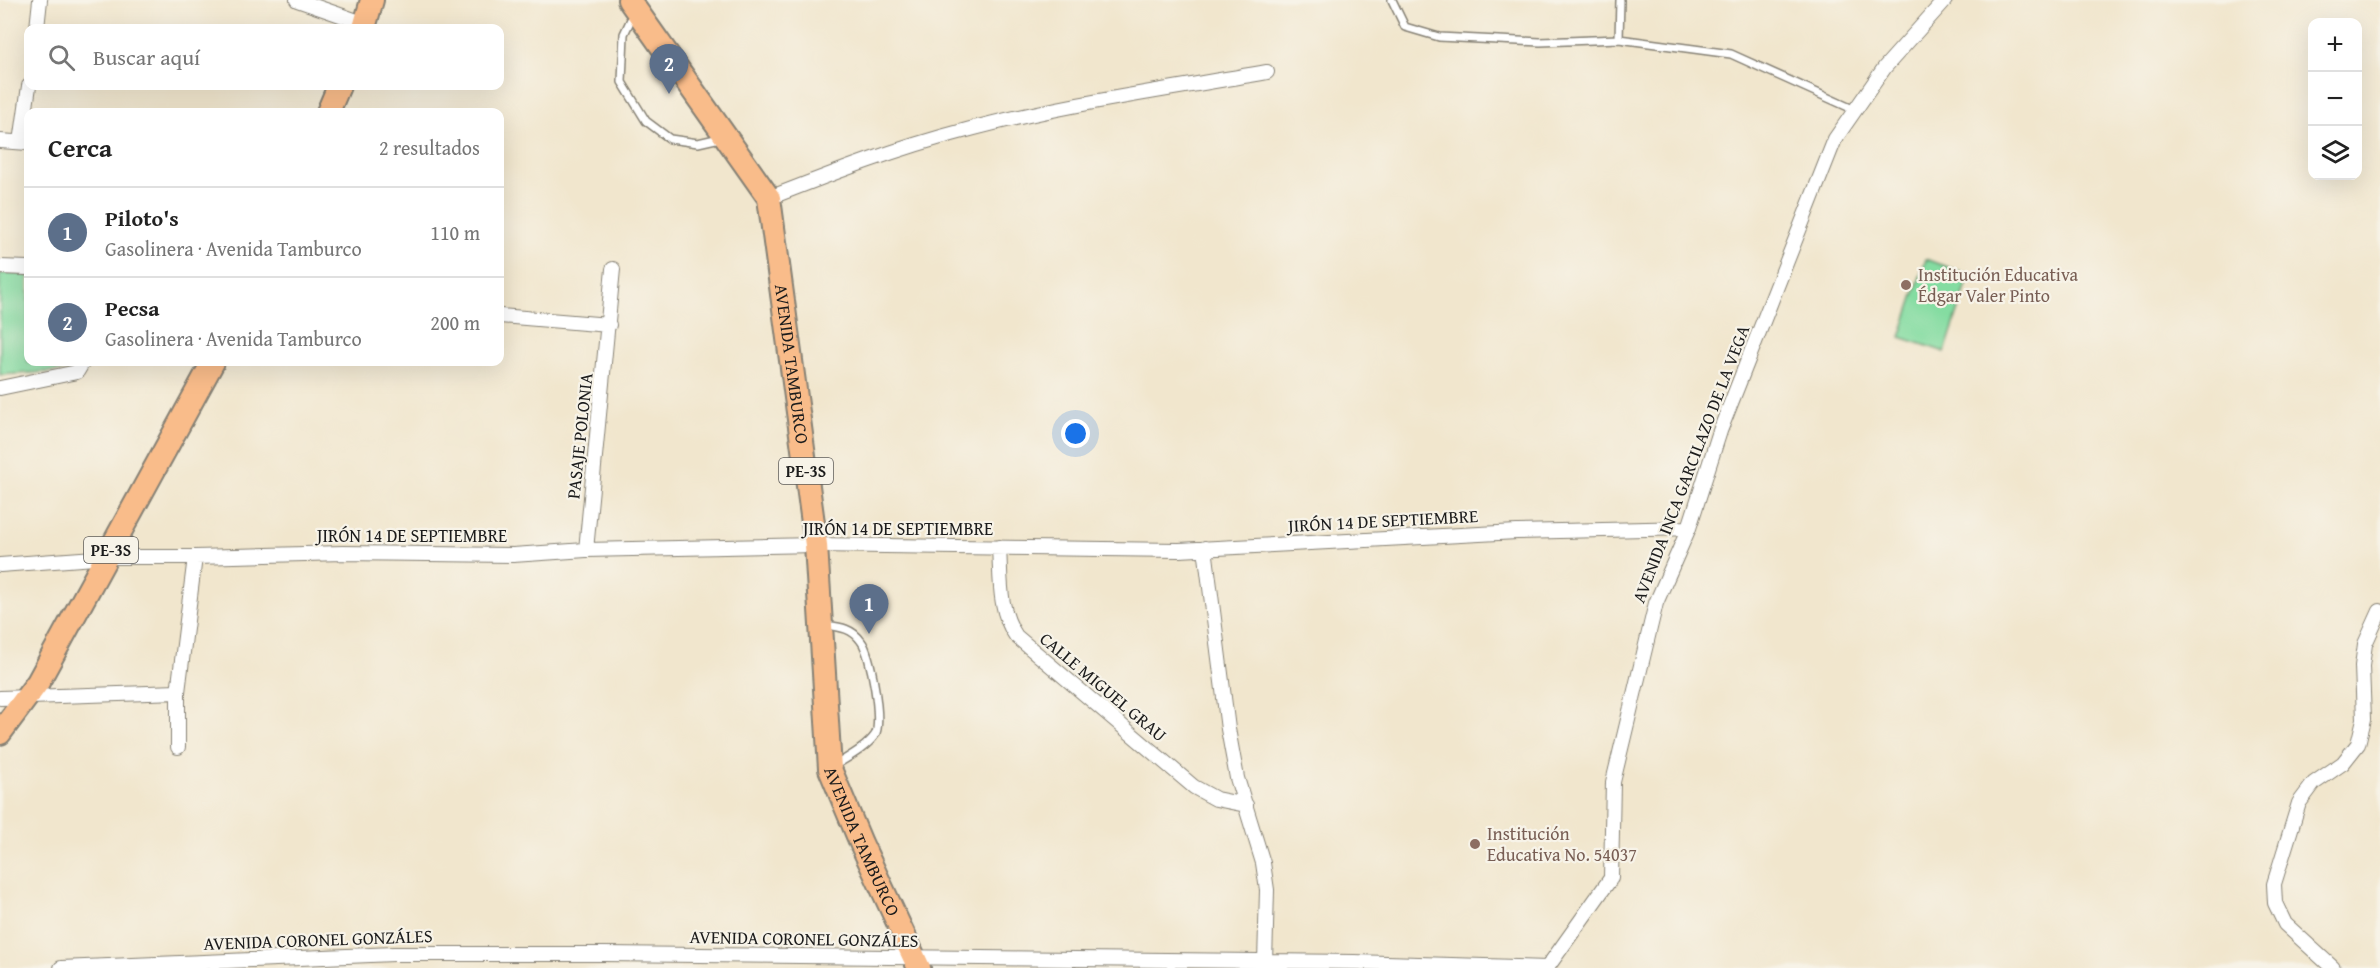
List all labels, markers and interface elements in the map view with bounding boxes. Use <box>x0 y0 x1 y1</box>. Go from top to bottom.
map controls <box>2308 18 2362 180</box>
button: + <box>2308 18 2362 72</box>
search box <box>24 24 504 90</box>
icon: search <box>45 41 78 74</box>
text: Buscar aquí <box>93 41 200 73</box>
pin: 2 <box>650 44 688 94</box>
button: − <box>2308 72 2362 126</box>
button: layers <box>2308 126 2362 180</box>
text: Cerca <box>48 128 112 167</box>
text: 2 resultados <box>379 133 480 162</box>
text: Piloto's <box>105 202 179 234</box>
text: 1 <box>62 218 73 247</box>
text: 110 m <box>430 218 480 247</box>
text: Gasolinera · Avenida Tamburco <box>105 234 362 263</box>
place label: Institución Educativa Édgar Valer Pinto <box>1918 261 2079 309</box>
marker: Institución Educativa Édgar Valer Pinto <box>1899 278 1913 292</box>
street label: AVENIDA TAMBURCO <box>768 282 816 446</box>
text: Pecsa <box>105 292 159 324</box>
text: 2 <box>62 308 73 337</box>
text: 200 m <box>430 308 480 337</box>
street label: AVENIDA INCA GARCILAZO DE LA VEGA <box>1625 321 1756 607</box>
text: Gasolinera · Avenida Tamburco <box>105 324 362 353</box>
street label: PASAJE POLONIA <box>559 372 600 500</box>
your location <box>1061 419 1090 448</box>
road number: PE-3S <box>779 458 833 484</box>
street label: JIRÓN 14 DE SEPTIEMBRE <box>1285 502 1479 539</box>
street label: JIRÓN 14 DE SEPTIEMBRE <box>801 515 993 542</box>
street label: JIRÓN 14 DE SEPTIEMBRE <box>315 522 507 549</box>
road number: PE-3S <box>84 537 138 563</box>
pin: 1 <box>850 584 888 634</box>
street label: CALLE MIGUEL GRAU <box>1034 625 1173 748</box>
street label: AVENIDA TAMBURCO <box>817 762 907 920</box>
place label: Institución Educativa No. 54037 <box>1487 820 1637 868</box>
marker: Institución Educativa No. 54037 <box>1468 837 1482 851</box>
street label: AVENIDA CORONEL GONZÁLES <box>203 922 433 957</box>
street label: AVENIDA CORONEL GONZÁLES <box>689 923 919 954</box>

